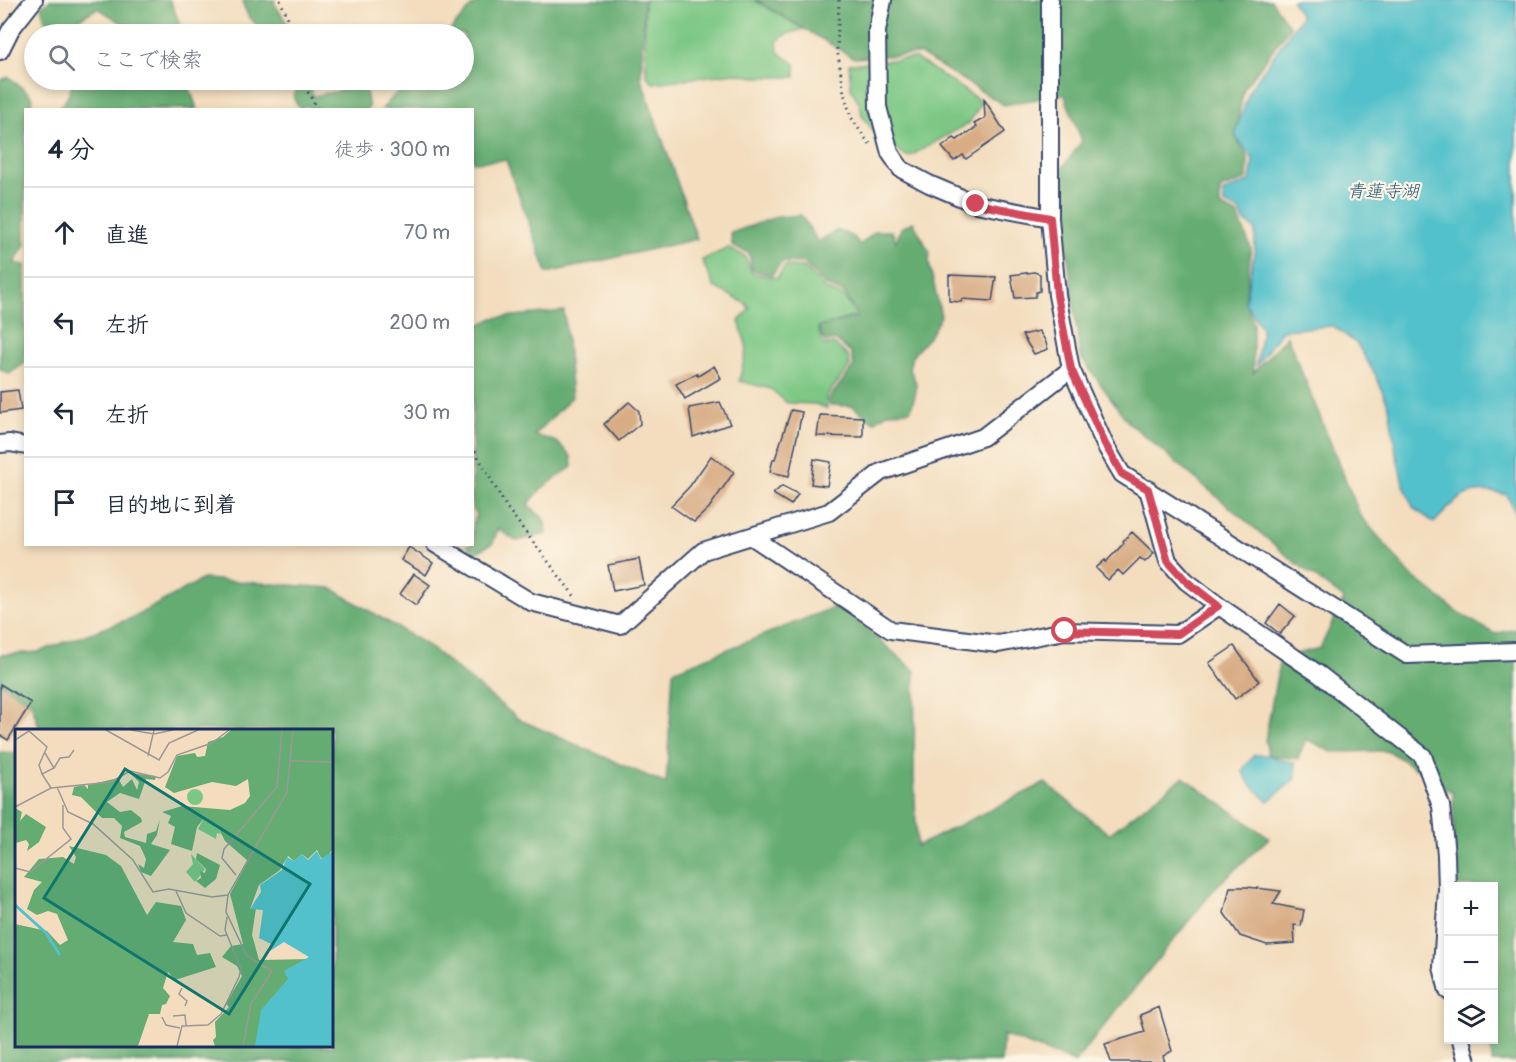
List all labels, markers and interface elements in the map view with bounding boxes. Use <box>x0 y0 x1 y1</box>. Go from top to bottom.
search box <box>24 24 474 90</box>
icon: search <box>45 41 78 74</box>
text: ここで検索 <box>93 46 203 74</box>
text: 4 分 <box>48 134 95 166</box>
text: 徒歩 · 300 m <box>334 137 450 162</box>
water label: 青蓮寺湖 <box>1347 180 1421 203</box>
route end <box>962 190 988 216</box>
icon: ahead <box>48 216 81 249</box>
text: 70 m <box>404 220 450 245</box>
text: 直進 <box>105 221 149 249</box>
icon: left <box>48 306 81 339</box>
text: 200 m <box>389 310 450 335</box>
text: 左折 <box>105 311 149 339</box>
icon: left <box>48 396 81 429</box>
text: 30 m <box>403 400 450 425</box>
text: 左折 <box>105 401 149 429</box>
icon: arrive <box>48 486 81 519</box>
text: 目的地に到着 <box>105 491 237 519</box>
route start <box>1051 617 1077 643</box>
inset map <box>15 729 333 1047</box>
map controls <box>1444 882 1498 1044</box>
button: + <box>1444 882 1498 936</box>
button: − <box>1444 936 1498 990</box>
button: layers <box>1444 990 1498 1044</box>

